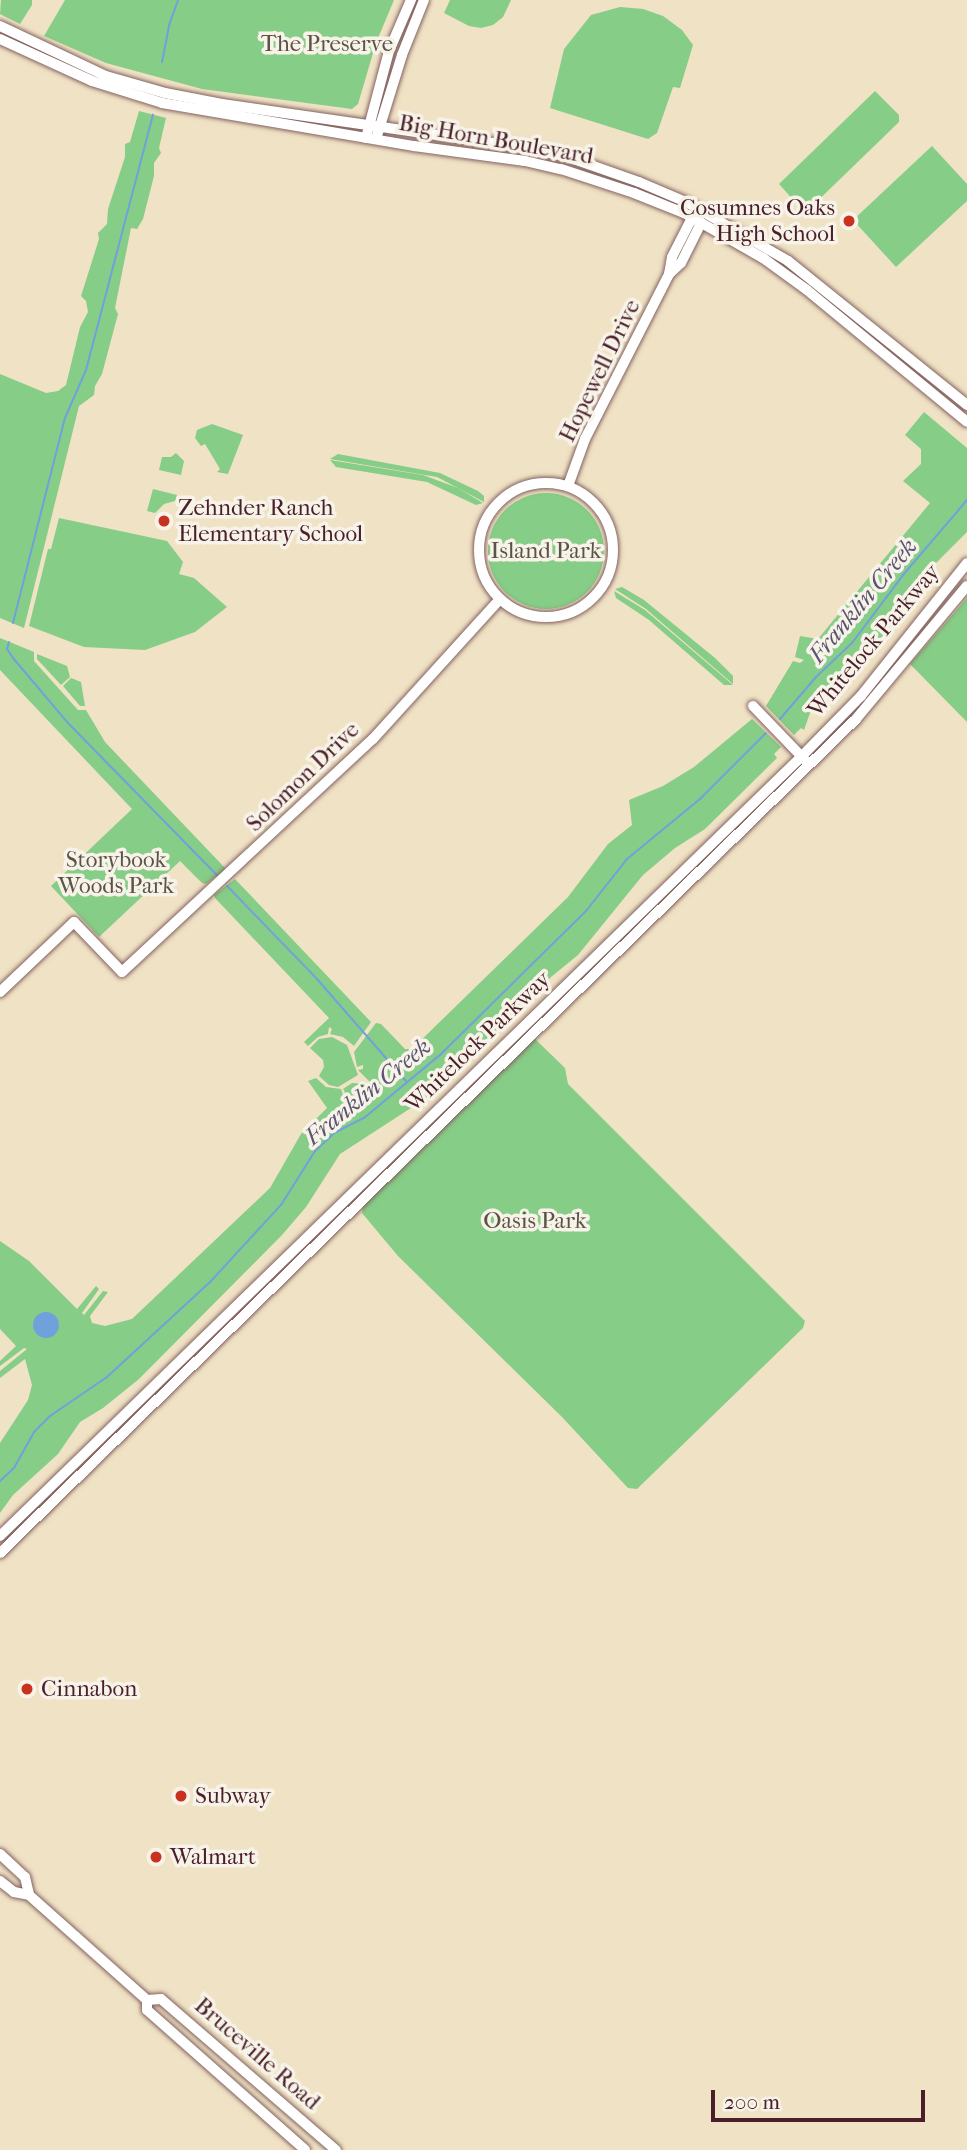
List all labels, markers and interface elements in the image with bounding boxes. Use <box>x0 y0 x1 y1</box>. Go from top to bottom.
park label: The Preserve <box>261 30 393 58</box>
street label: Big Horn Boulevard <box>397 109 595 171</box>
place label: Cosumnes Oaks High School <box>680 194 835 248</box>
marker: Cosumnes Oaks High School <box>841 213 857 229</box>
street label: Hopewell Drive <box>554 295 646 447</box>
place label: Zehnder Ranch Elementary School <box>178 494 363 548</box>
marker: Zehnder Ranch Elementary School <box>156 513 172 529</box>
water label: Franklin Creek <box>803 533 923 669</box>
park label: Island Park <box>491 537 601 565</box>
street label: Whitelock Parkway <box>802 559 946 723</box>
street label: Solomon Drive <box>241 716 365 838</box>
park label: Storybook Woods Park <box>58 846 174 900</box>
street label: Whitelock Parkway <box>400 966 556 1118</box>
water label: Franklin Creek <box>299 1032 437 1152</box>
park label: Oasis Park <box>483 1207 587 1235</box>
place label: Cinnabon <box>41 1675 137 1703</box>
marker: Cinnabon <box>19 1681 35 1697</box>
place label: Subway <box>195 1782 271 1810</box>
marker: Subway <box>173 1788 189 1804</box>
place label: Walmart <box>170 1843 256 1871</box>
marker: Walmart <box>148 1849 164 1865</box>
street label: Bruceville Road <box>189 1992 325 2116</box>
scale bar <box>715 2076 928 2120</box>
text: 200 m <box>724 2090 780 2114</box>

